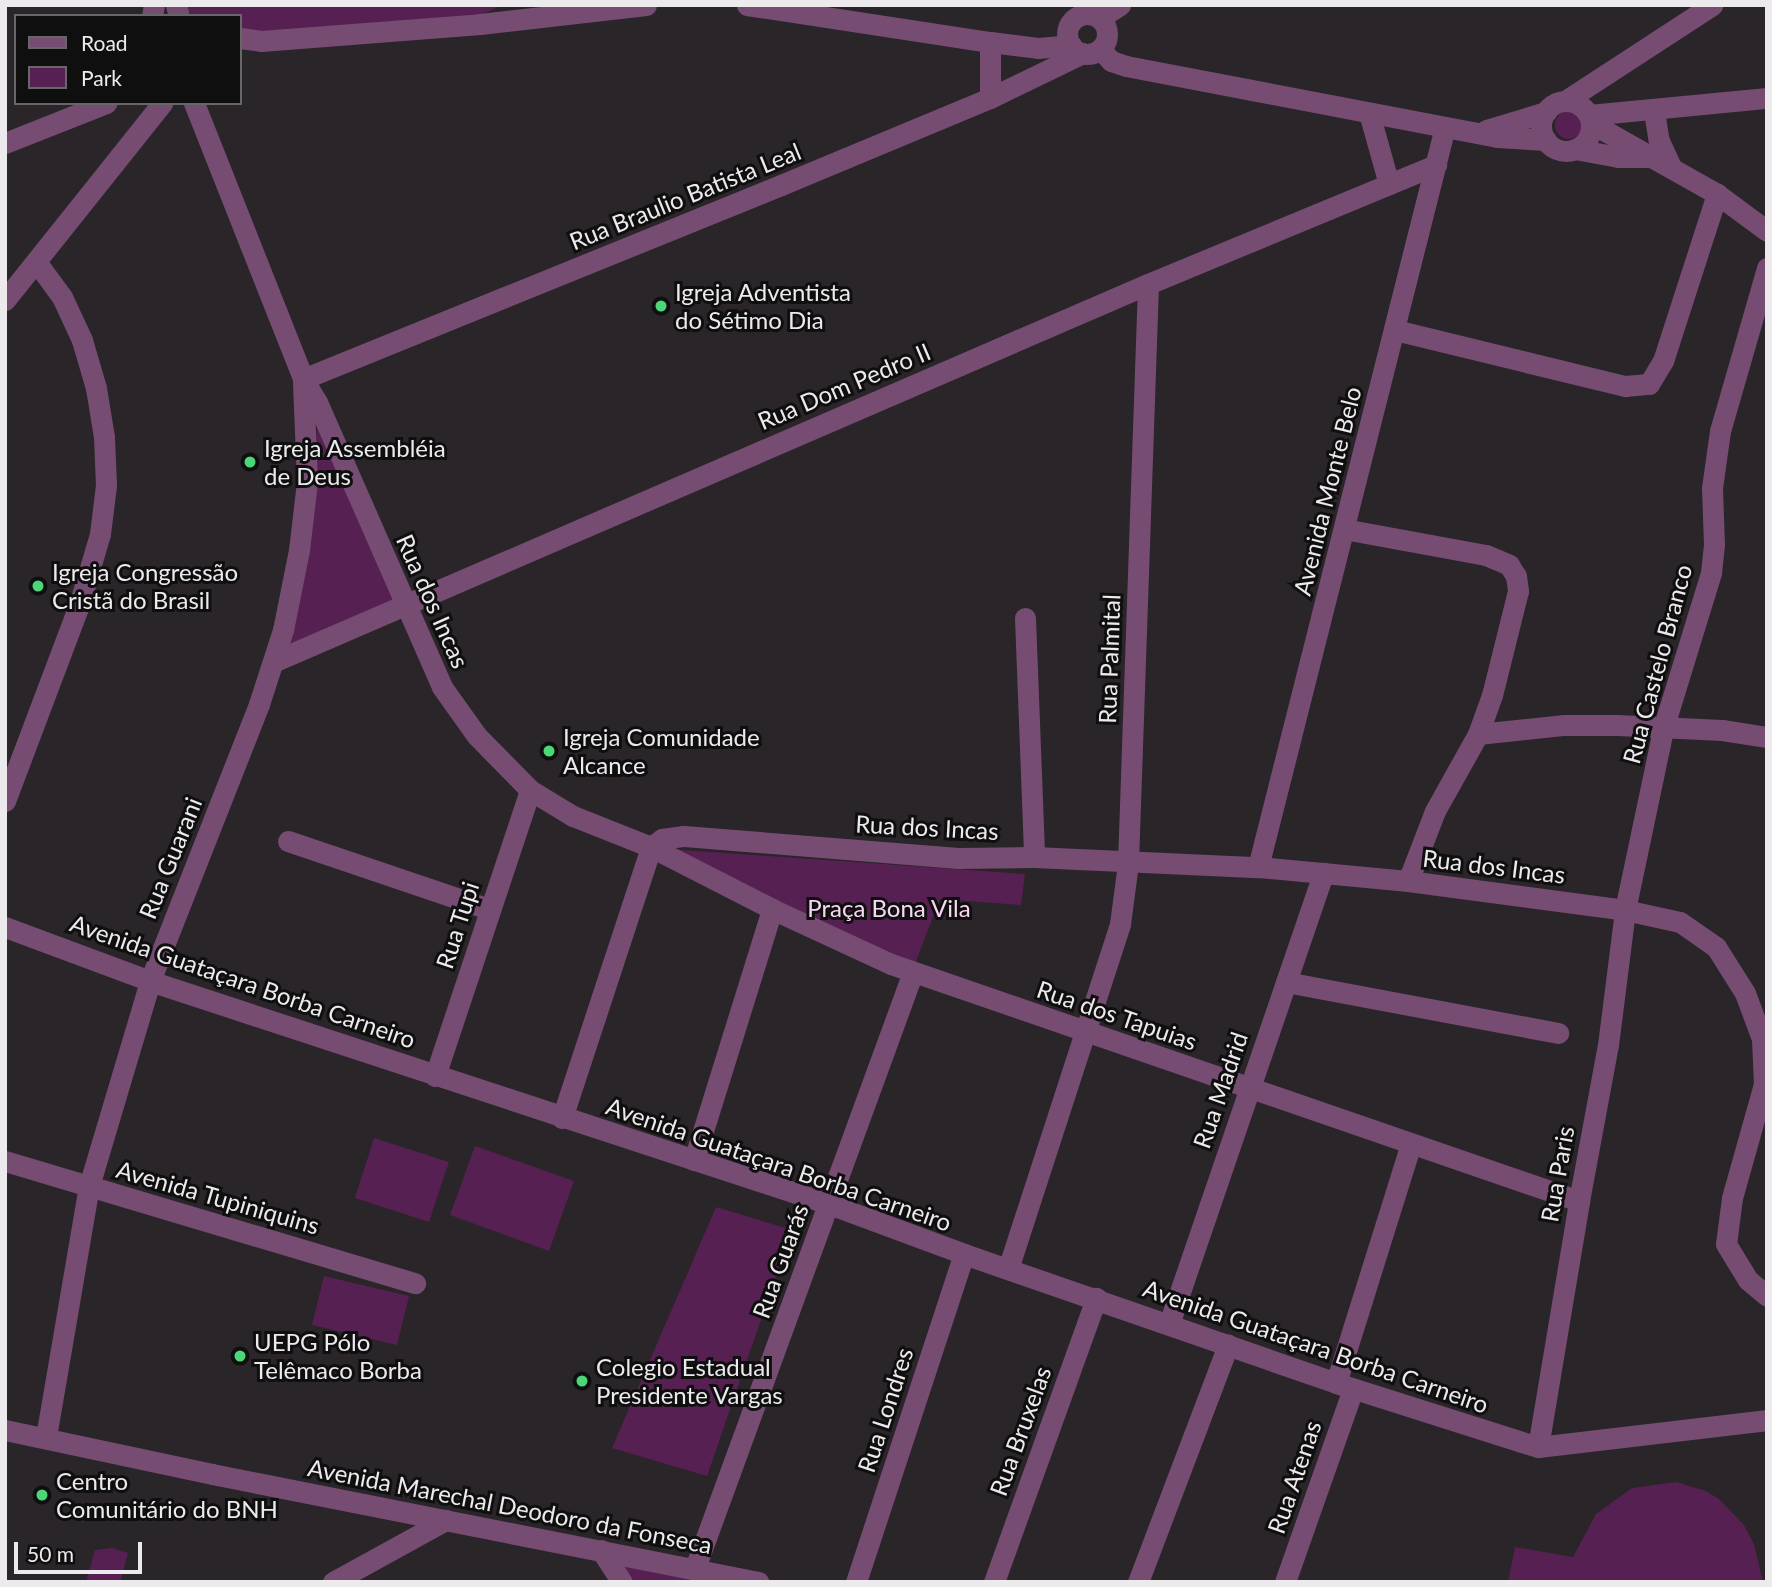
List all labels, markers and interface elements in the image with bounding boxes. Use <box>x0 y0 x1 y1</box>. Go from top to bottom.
legend <box>14 14 242 105</box>
text: Road <box>81 30 128 55</box>
text: Park <box>81 65 122 90</box>
street label: Rua Braulio Batista Leal <box>565 136 805 256</box>
place label: Igreja Adventista do Sétimo Dia <box>675 278 852 334</box>
marker: Igreja Adventista do Sétimo Dia <box>653 298 669 314</box>
street label: Rua Dom Pedro II <box>753 337 935 435</box>
street label: Avenida Monte Belo <box>1287 384 1367 598</box>
place label: Igreja Assembléia de Deus <box>264 434 446 490</box>
marker: Igreja Assembléia de Deus <box>242 454 258 470</box>
street label: Rua dos Incas <box>391 530 475 672</box>
place label: Igreja Congressão Cristã do Brasil <box>52 558 238 614</box>
street label: Rua Castelo Branco <box>1617 561 1697 767</box>
marker: Igreja Congressão Cristã do Brasil <box>30 578 46 594</box>
street label: Rua Palmital <box>1092 594 1126 724</box>
place label: Igreja Comunidade Alcance <box>563 723 760 779</box>
marker: Igreja Comunidade Alcance <box>541 743 557 759</box>
street label: Rua Guarani <box>133 793 207 923</box>
street label: Rua dos Incas <box>855 809 999 845</box>
street label: Rua dos Incas <box>1421 843 1567 889</box>
street label: Rua Tupi <box>429 878 485 972</box>
park label: Praça Bona Vila <box>807 894 971 922</box>
street label: Avenida Guataçara Borba Carneiro <box>67 908 419 1054</box>
street label: Rua dos Tapuias <box>1033 974 1201 1056</box>
street label: Rua Madrid <box>1187 1028 1253 1152</box>
street label: Avenida Guataçara Borba Carneiro <box>603 1091 955 1237</box>
street label: Rua Paris <box>1534 1124 1580 1224</box>
street label: Avenida Tupiniquins <box>113 1154 323 1240</box>
street label: Rua Guarás <box>746 1200 814 1322</box>
street label: Avenida Guataçara Borba Carneiro <box>1140 1273 1492 1419</box>
place label: UEPG Pólo Telêmaco Borba <box>254 1328 422 1384</box>
street label: Rua Londres <box>851 1344 919 1476</box>
marker: UEPG Pólo Telêmaco Borba <box>232 1348 248 1364</box>
place label: Colegio Estadual Presidente Vargas <box>596 1353 784 1409</box>
street label: Rua Bruxelas <box>983 1362 1057 1500</box>
marker: Colegio Estadual Presidente Vargas <box>574 1373 590 1389</box>
street label: Rua Atenas <box>1261 1416 1327 1538</box>
street label: Avenida Marechal Deodoro da Fonseca <box>306 1453 714 1559</box>
place label: Centro Comunitário do BNH <box>56 1467 278 1523</box>
marker: Centro Comunitário do BNH <box>34 1487 50 1503</box>
scale bar <box>18 1528 145 1572</box>
text: 50 m <box>27 1541 74 1566</box>

